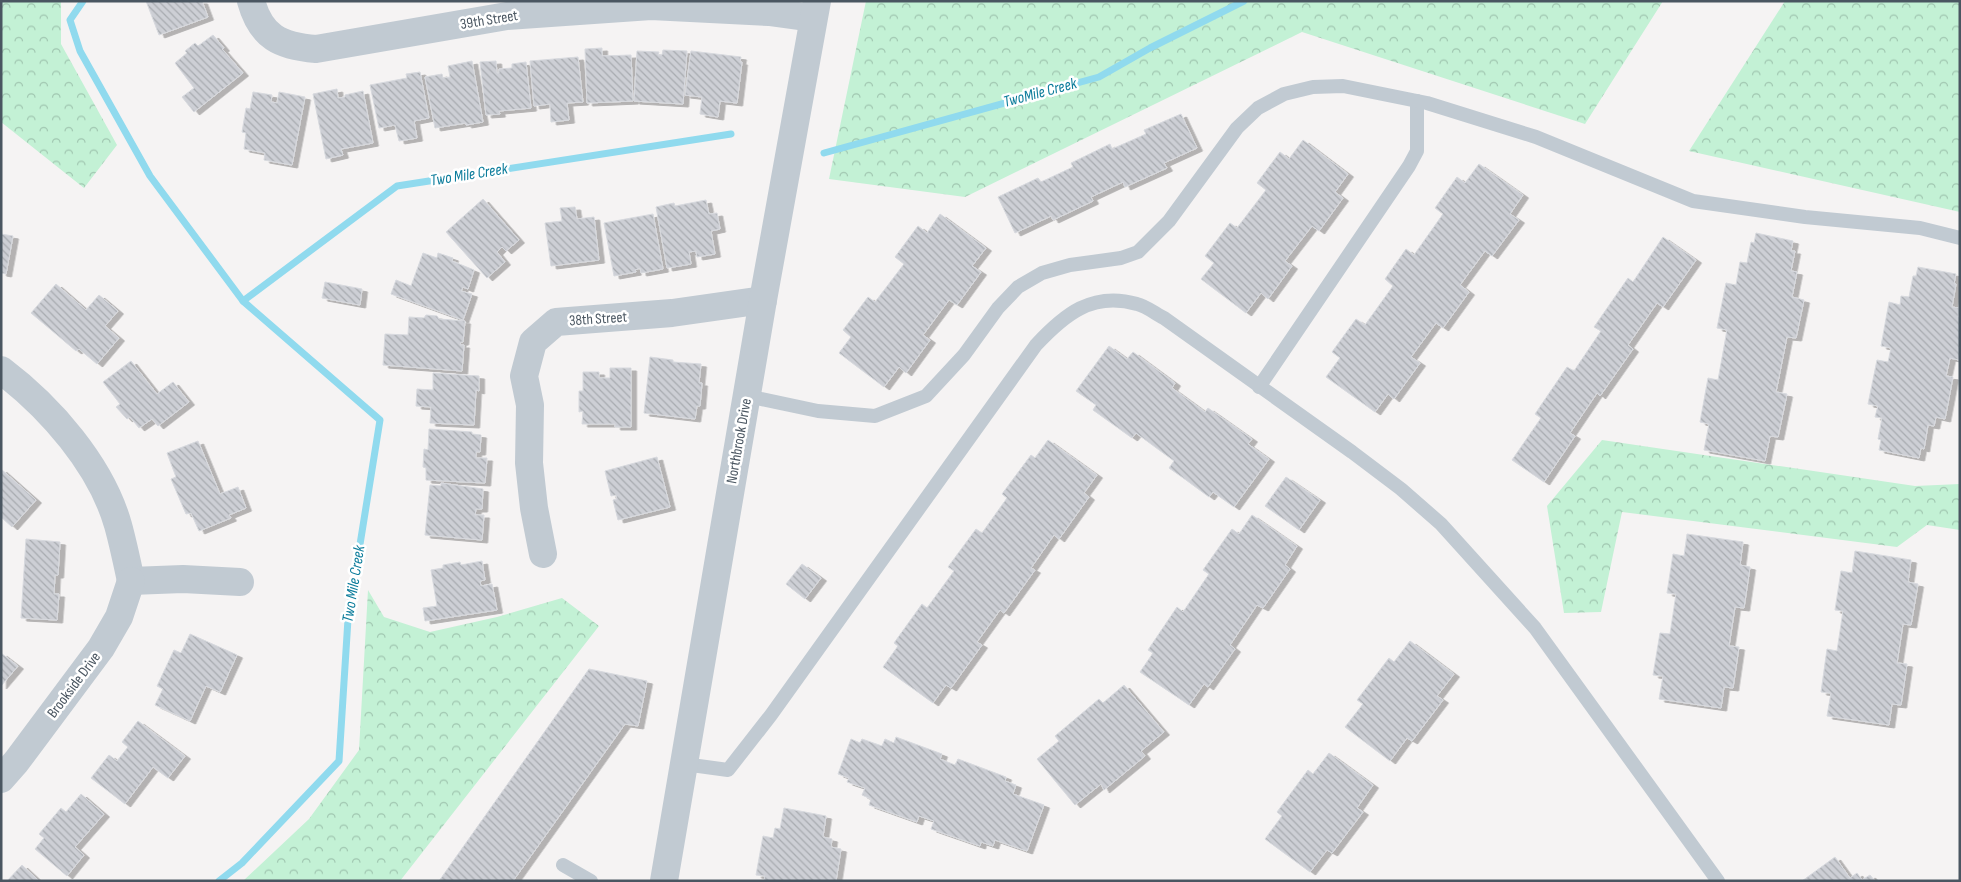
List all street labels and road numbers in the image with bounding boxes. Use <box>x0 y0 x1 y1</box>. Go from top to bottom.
street label: 39th Street <box>459 6 520 34</box>
street label: 38th Street <box>568 307 628 330</box>
street label: Northbrook Drive <box>722 397 756 485</box>
street label: Brookside Drive <box>43 648 105 722</box>

